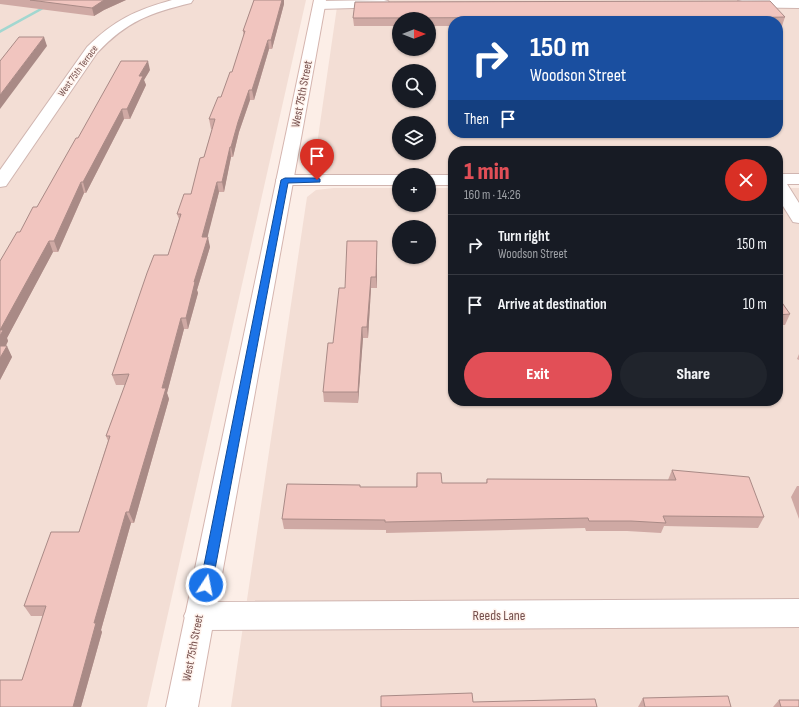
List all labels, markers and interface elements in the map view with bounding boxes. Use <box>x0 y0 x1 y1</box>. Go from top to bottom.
north arrow <box>392 12 436 56</box>
map controls <box>392 12 436 264</box>
text: 150 m <box>530 31 590 64</box>
icon: right <box>464 32 516 84</box>
street label: West 75th Terrace <box>55 43 101 99</box>
street label: West 75th Street <box>288 59 316 129</box>
button: search <box>392 64 436 108</box>
text: Woodson Street <box>530 65 626 86</box>
icon: arrive <box>497 108 519 130</box>
text: Then <box>464 110 489 129</box>
button: layers <box>392 116 436 160</box>
pin <box>300 139 334 180</box>
icon: arrive <box>306 145 328 167</box>
text: 1 min <box>464 157 510 186</box>
button: close <box>725 159 767 201</box>
button: + <box>392 168 436 212</box>
text: 160 m · 14:26 <box>464 187 521 203</box>
button: − <box>392 220 436 264</box>
text: Turn right <box>498 227 550 246</box>
icon: right <box>464 234 486 256</box>
text: 150 m <box>737 235 767 254</box>
text: Woodson Street <box>498 246 568 262</box>
icon: arrive <box>464 294 486 316</box>
text: Arrive at destination <box>498 295 607 314</box>
text: 10 m <box>743 295 767 314</box>
button: Exit <box>464 352 612 398</box>
button: Share <box>620 352 767 398</box>
position arrow <box>185 564 227 606</box>
street label: Reeds Lane <box>473 607 525 624</box>
street label: West 75th Street <box>179 613 207 683</box>

